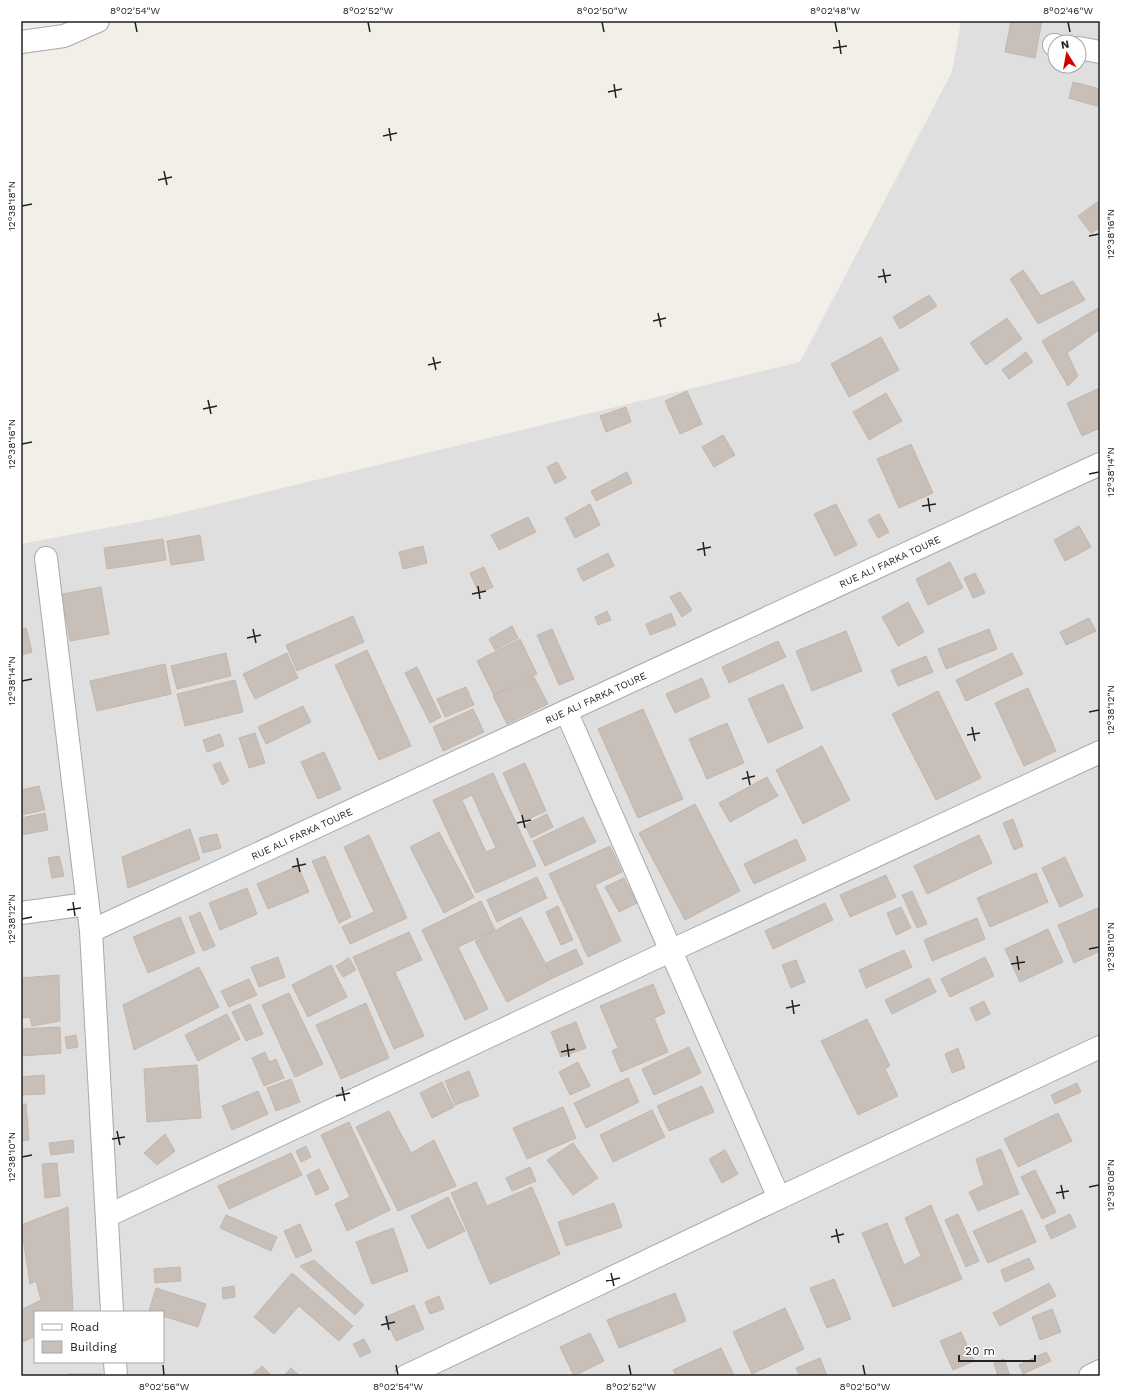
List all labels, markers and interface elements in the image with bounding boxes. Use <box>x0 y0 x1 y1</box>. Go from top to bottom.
text: 8°02'54"W <box>110 5 160 16</box>
text: 8°02'52"W <box>343 5 394 16</box>
text: 8°02'50"W <box>577 5 628 16</box>
text: 8°02'48"W <box>810 5 860 16</box>
text: 8°02'46"W <box>1043 5 1093 16</box>
north arrow <box>1047 34 1087 74</box>
text: N <box>1060 38 1070 52</box>
text: 12°38'18"N <box>6 181 17 231</box>
text: 12°38'16"N <box>1105 209 1116 259</box>
text: 12°38'16"N <box>6 419 17 469</box>
text: 12°38'14"N <box>1105 447 1116 497</box>
street label: RUE ALI FARKA TOURE <box>838 534 942 590</box>
text: 12°38'14"N <box>6 656 17 706</box>
street label: RUE ALI FARKA TOURE <box>543 670 648 726</box>
text: 12°38'12"N <box>1105 685 1116 735</box>
street label: RUE ALI FARKA TOURE <box>249 806 354 862</box>
text: 12°38'12"N <box>6 894 17 944</box>
text: 12°38'10"N <box>1105 922 1116 972</box>
text: 12°38'10"N <box>6 1132 17 1182</box>
text: 12°38'08"N <box>1105 1159 1116 1211</box>
legend <box>34 1311 164 1363</box>
text: Road <box>70 1320 99 1334</box>
scale bar <box>959 1337 1035 1363</box>
text: Building <box>70 1340 117 1354</box>
text: 20 m <box>965 1344 995 1358</box>
text: 8°02'56"W <box>139 1381 190 1392</box>
text: 8°02'54"W <box>373 1381 423 1392</box>
text: 8°02'52"W <box>606 1381 657 1392</box>
text: 8°02'50"W <box>840 1381 891 1392</box>

